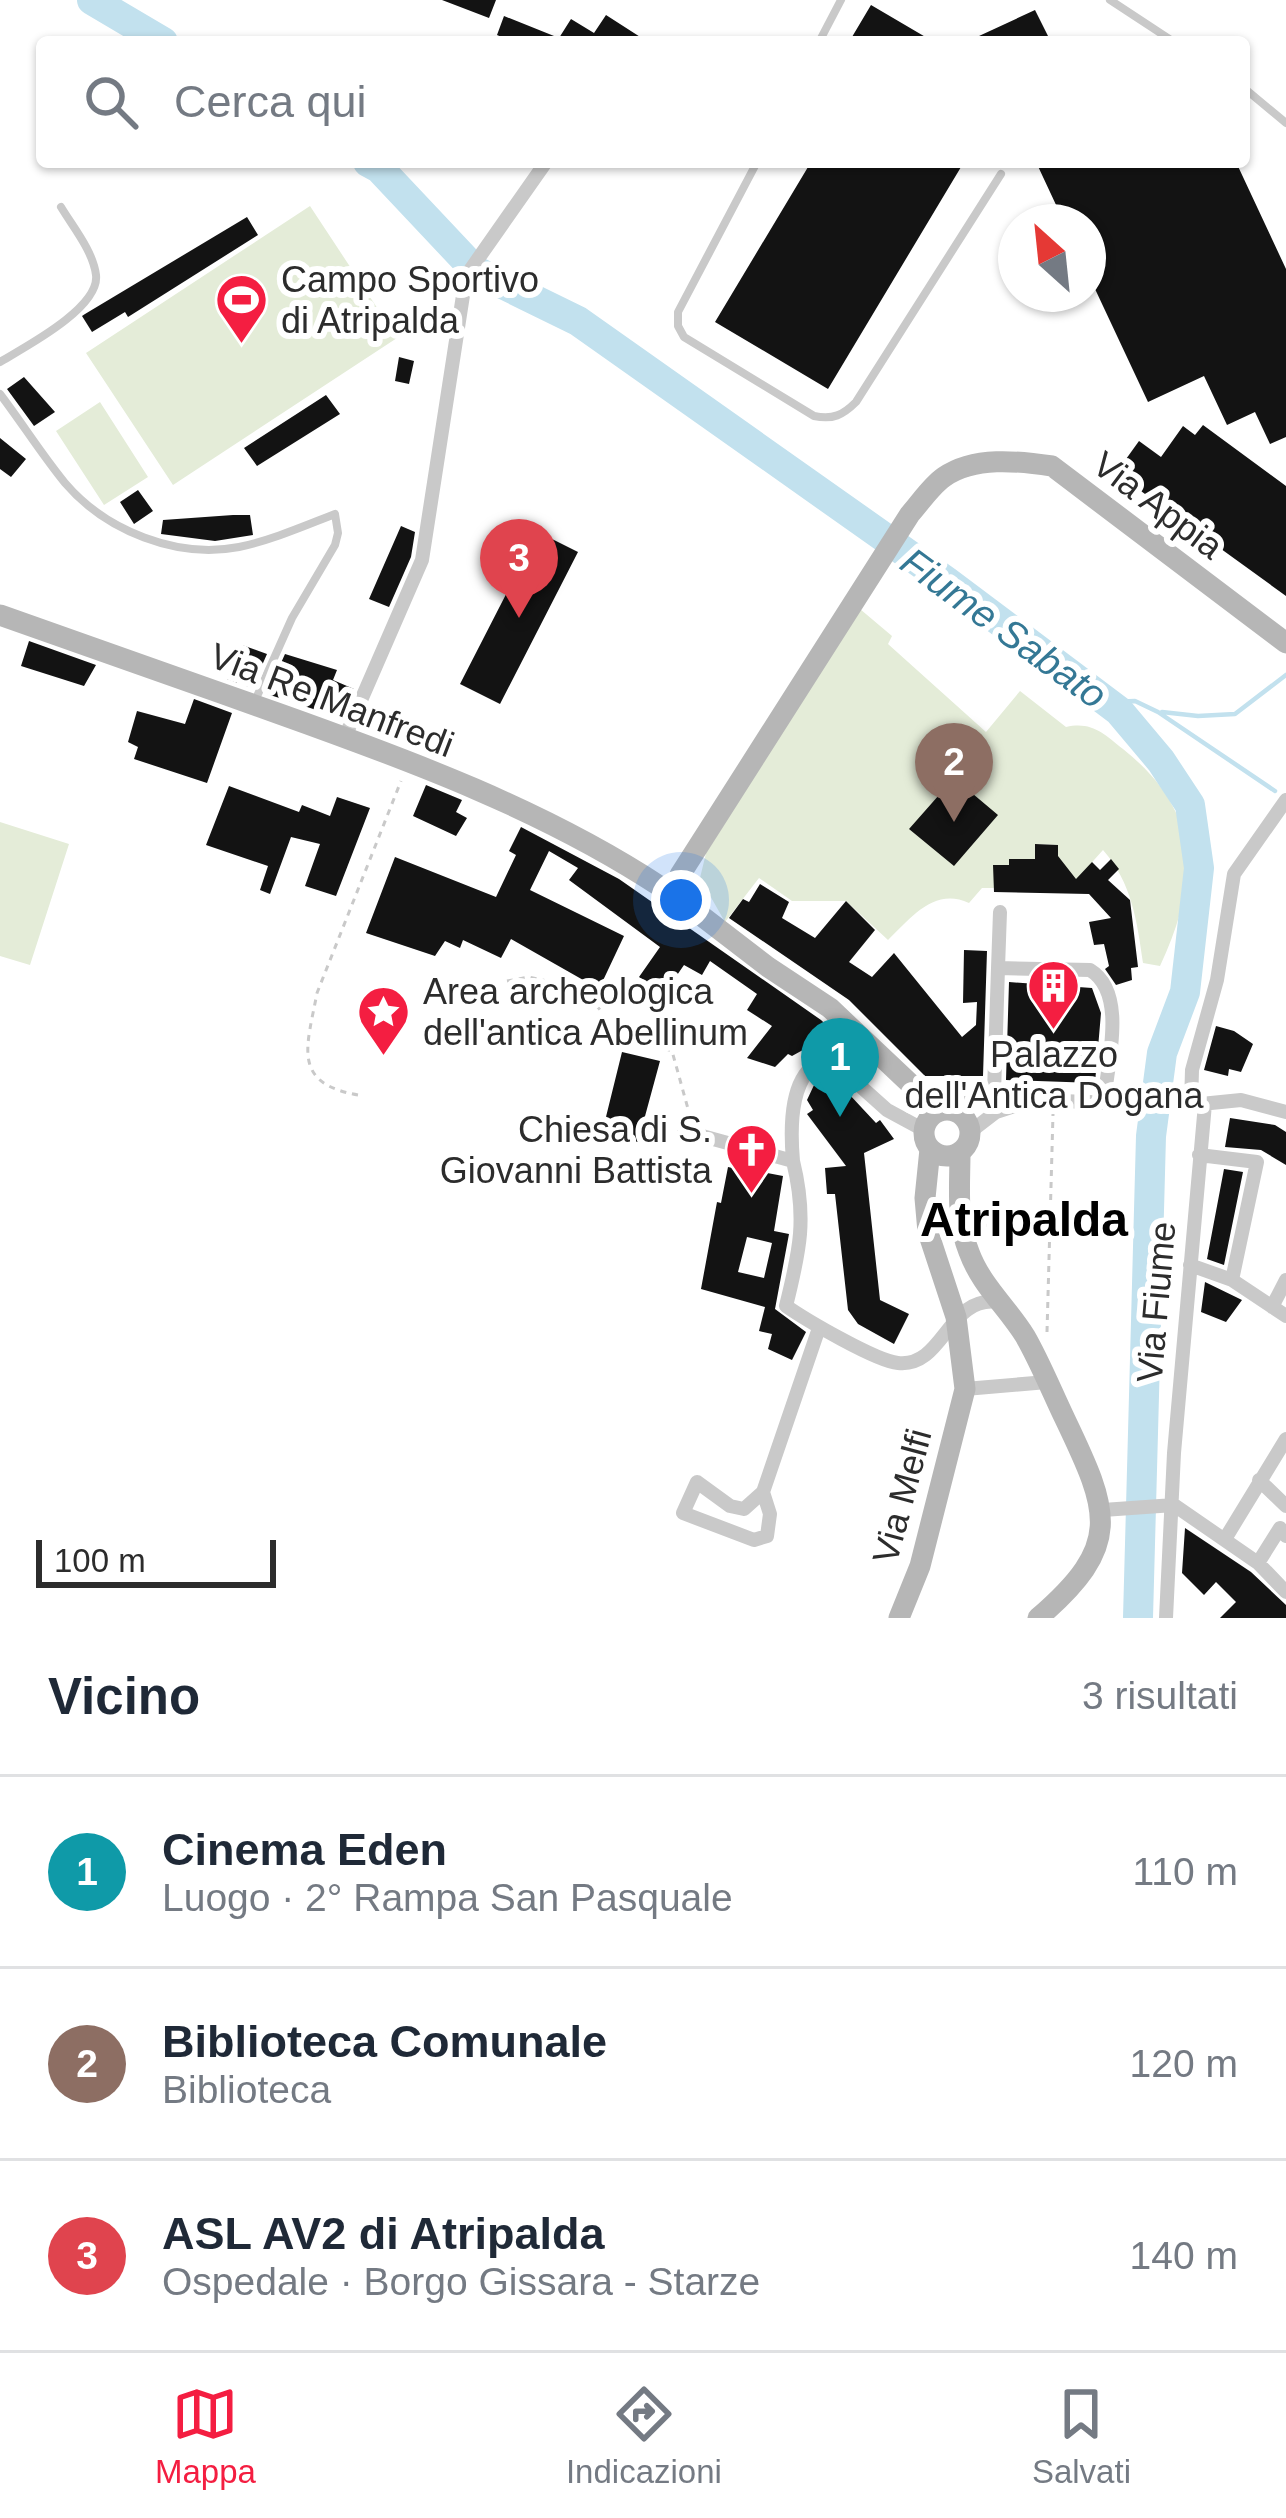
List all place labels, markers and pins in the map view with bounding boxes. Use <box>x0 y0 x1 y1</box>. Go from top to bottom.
place label: Campo Sportivo di Atripalda <box>281 259 539 341</box>
sports icon: Campo Sportivo di Atripalda <box>214 272 270 346</box>
pin: 3 <box>480 519 558 618</box>
pin: 2 <box>915 723 993 822</box>
building icon: Palazzo dell'Antica Dogana <box>1026 958 1082 1032</box>
place label: Area archeologica dell'antica Abellinum <box>423 971 748 1053</box>
place icon: Area archeologica dell'antica Abellinum <box>356 984 412 1058</box>
pin: 1 <box>801 1018 879 1117</box>
place label: Palazzo dell'Antica Dogana <box>904 1034 1205 1116</box>
place label: Chiesa di S. Giovanni Battista <box>440 1109 713 1191</box>
church icon: Chiesa di S. Giovanni Battista <box>723 1122 779 1196</box>

